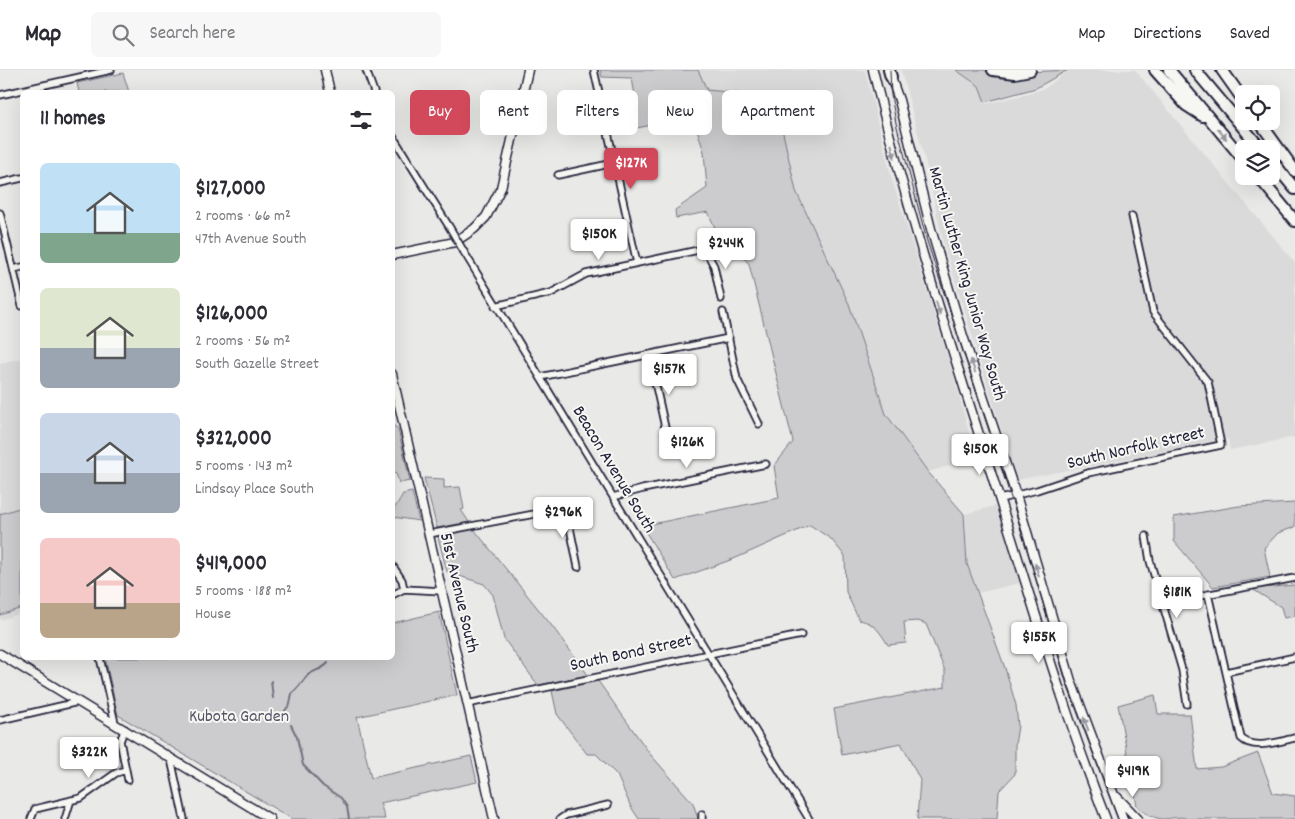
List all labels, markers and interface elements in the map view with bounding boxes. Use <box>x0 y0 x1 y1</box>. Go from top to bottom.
search box <box>91 12 441 57</box>
text: Map <box>25 18 61 52</box>
icon: search <box>109 21 137 49</box>
text: Search here <box>149 21 235 48</box>
text: Map <box>1078 22 1105 47</box>
text: Directions <box>1133 22 1202 47</box>
text: Saved <box>1230 22 1270 47</box>
map controls <box>1235 85 1280 185</box>
button: locate <box>1235 85 1280 130</box>
chip: Buy <box>410 90 470 135</box>
chip: Rent <box>480 90 547 135</box>
chip: Filters <box>557 90 638 135</box>
chip: New <box>648 90 712 135</box>
chip: Apartment <box>722 90 833 135</box>
text: 11 homes <box>40 105 105 135</box>
icon: filters <box>347 106 375 134</box>
one-way arrow <box>1217 128 1228 141</box>
button: layers <box>1235 140 1280 185</box>
one-way arrow <box>889 144 897 159</box>
pin: $127K <box>596 148 666 190</box>
text: $127K <box>615 152 647 175</box>
street label: Martin Luther King Junior Way South <box>921 164 1011 404</box>
text: $127,000 <box>195 175 266 205</box>
icon: home <box>80 183 140 243</box>
text: 2 rooms · 66 m² <box>195 205 291 228</box>
pin: $150K <box>564 218 634 261</box>
text: $150K <box>581 223 617 246</box>
text: 47th Avenue South <box>195 228 306 251</box>
pin: $244K <box>691 228 761 270</box>
text: $244K <box>708 232 744 255</box>
text: $126,000 <box>195 300 268 330</box>
one-way arrow <box>934 300 942 315</box>
icon: home <box>80 308 140 368</box>
text: 2 rooms · 56 m² <box>195 330 290 353</box>
text: South Gazelle Street <box>195 353 319 376</box>
pin: $157K <box>634 354 704 396</box>
text: $157K <box>653 358 685 381</box>
one-way arrow <box>968 358 976 373</box>
street label: Beacon Avenue South <box>565 402 661 538</box>
street label: South Norfolk Street <box>1065 421 1207 477</box>
text: $322,000 <box>195 425 272 455</box>
pin: $126K <box>652 426 722 469</box>
text: $126K <box>670 431 704 454</box>
icon: home <box>80 433 140 493</box>
pin: $150K <box>945 434 1015 476</box>
text: $150K <box>962 438 998 461</box>
text: 5 rooms · 143 m² <box>195 455 293 478</box>
text: Lindsay Place South <box>195 478 314 501</box>
pin: $296K <box>528 496 598 539</box>
text: $296K <box>544 501 582 524</box>
street label: 51st Avenue South <box>432 530 484 656</box>
text: $419,000 <box>195 550 267 580</box>
icon: home <box>80 558 140 618</box>
one-way arrow <box>1032 562 1040 577</box>
pin: $181K <box>1142 576 1212 619</box>
text: 5 rooms · 188 m² <box>195 580 292 603</box>
text: $181K <box>1163 581 1191 604</box>
text: House <box>195 603 231 626</box>
pin: $155K <box>1004 622 1074 664</box>
text: $155K <box>1022 626 1056 649</box>
street label: South Bond Street <box>568 629 695 679</box>
park label: Kubota Garden <box>189 705 289 730</box>
one-way arrow <box>1082 717 1089 732</box>
pin: $322K <box>54 736 124 779</box>
text: $322K <box>71 741 107 764</box>
pin: $419K <box>1098 756 1168 798</box>
text: $419K <box>1117 760 1149 783</box>

